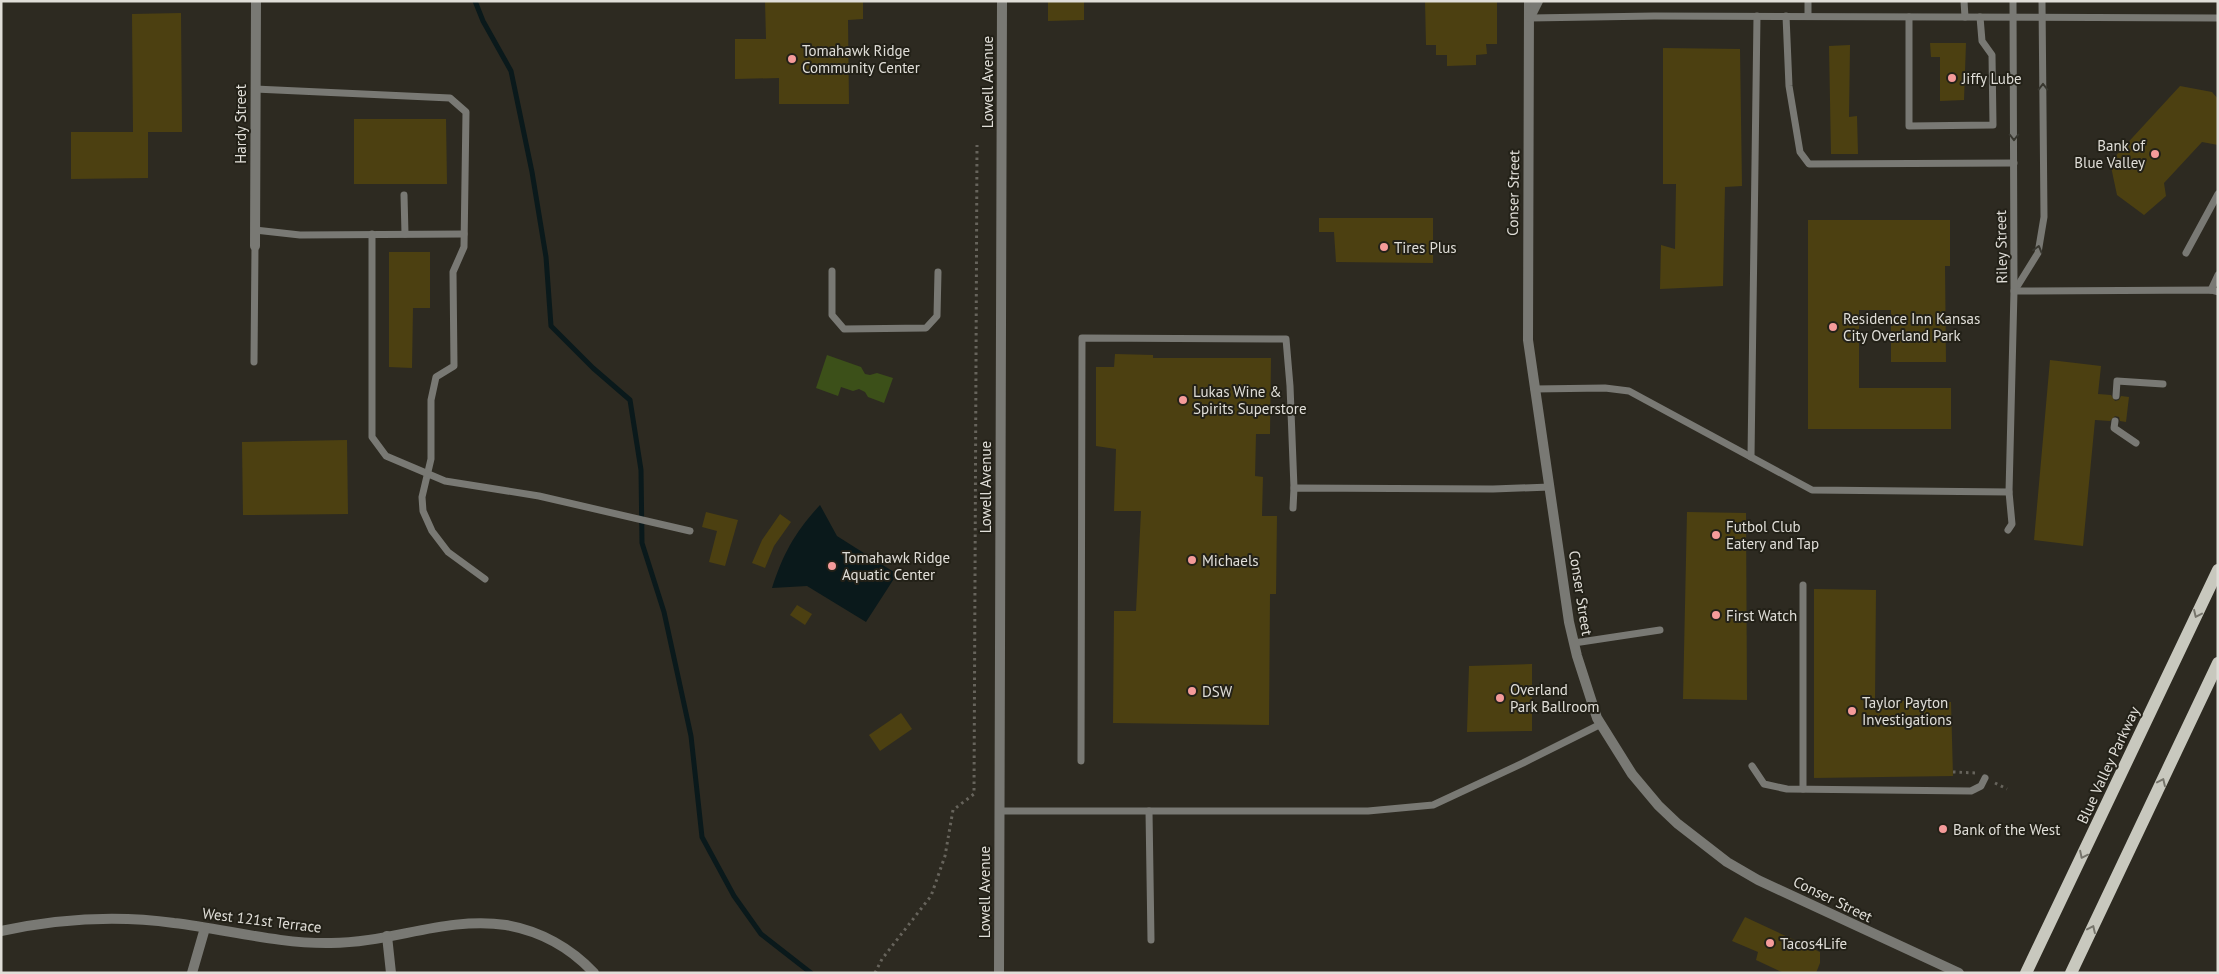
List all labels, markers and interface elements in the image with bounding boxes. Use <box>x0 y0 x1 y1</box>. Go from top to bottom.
street label: Lowell Avenue <box>978 36 997 128</box>
place label: Tomahawk Ridge Community Center <box>802 41 920 77</box>
marker: Tomahawk Ridge Community Center <box>786 53 798 65</box>
place label: Jiffy Lube <box>1961 69 2022 88</box>
marker: Jiffy Lube <box>1946 72 1958 84</box>
one-way arrow <box>2038 82 2048 90</box>
street label: Hardy Street <box>231 84 250 164</box>
one-way arrow <box>2009 134 2019 142</box>
place label: Bank of Blue Valley <box>2074 136 2146 172</box>
marker: Bank of Blue Valley <box>2149 148 2161 160</box>
street label: Conser Street <box>1503 150 1523 236</box>
street label: Riley Street <box>1991 210 2011 284</box>
place label: Tires Plus <box>1394 238 1457 257</box>
marker: Tires Plus <box>1378 241 1390 253</box>
one-way arrow <box>2032 244 2043 253</box>
place label: Residence Inn Kansas City Overland Park <box>1843 309 1980 345</box>
marker: Residence Inn Kansas City Overland Park <box>1827 321 1839 333</box>
place label: Lukas Wine & Spirits Superstore <box>1193 382 1307 418</box>
marker: Lukas Wine & Spirits Superstore <box>1177 394 1189 406</box>
street label: Lowell Avenue <box>976 441 995 533</box>
place label: Futbol Club Eatery and Tap <box>1726 517 1819 553</box>
marker: Futbol Club Eatery and Tap <box>1710 529 1722 541</box>
place label: Tomahawk Ridge Aquatic Center <box>842 548 950 584</box>
street label: Conser Street <box>1565 549 1597 637</box>
place label: Michaels <box>1202 551 1259 570</box>
marker: Michaels <box>1186 554 1198 566</box>
marker: Tomahawk Ridge Aquatic Center <box>826 560 838 572</box>
place label: First Watch <box>1726 606 1797 625</box>
marker: First Watch <box>1710 609 1722 621</box>
one-way arrow <box>2193 609 2203 618</box>
place label: Overland Park Ballroom <box>1510 680 1599 716</box>
place label: DSW <box>1202 682 1233 701</box>
marker: DSW <box>1186 685 1198 697</box>
marker: Overland Park Ballroom <box>1494 692 1506 704</box>
place label: Taylor Payton Investigations <box>1862 693 1952 729</box>
street label: Blue Valley Parkway <box>2073 703 2143 827</box>
marker: Taylor Payton Investigations <box>1846 705 1858 717</box>
one-way arrow <box>2155 778 2166 787</box>
place label: Bank of the West <box>1953 820 2060 839</box>
marker: Bank of the West <box>1937 823 1949 835</box>
street label: Lowell Avenue <box>975 846 994 938</box>
one-way arrow <box>2079 849 2089 858</box>
street label: Conser Street <box>1790 872 1876 926</box>
street label: West 121st Terrace <box>201 903 323 937</box>
one-way arrow <box>2086 925 2096 934</box>
place label: Tacos4Life <box>1780 934 1847 953</box>
marker: Tacos4Life <box>1764 937 1776 949</box>

